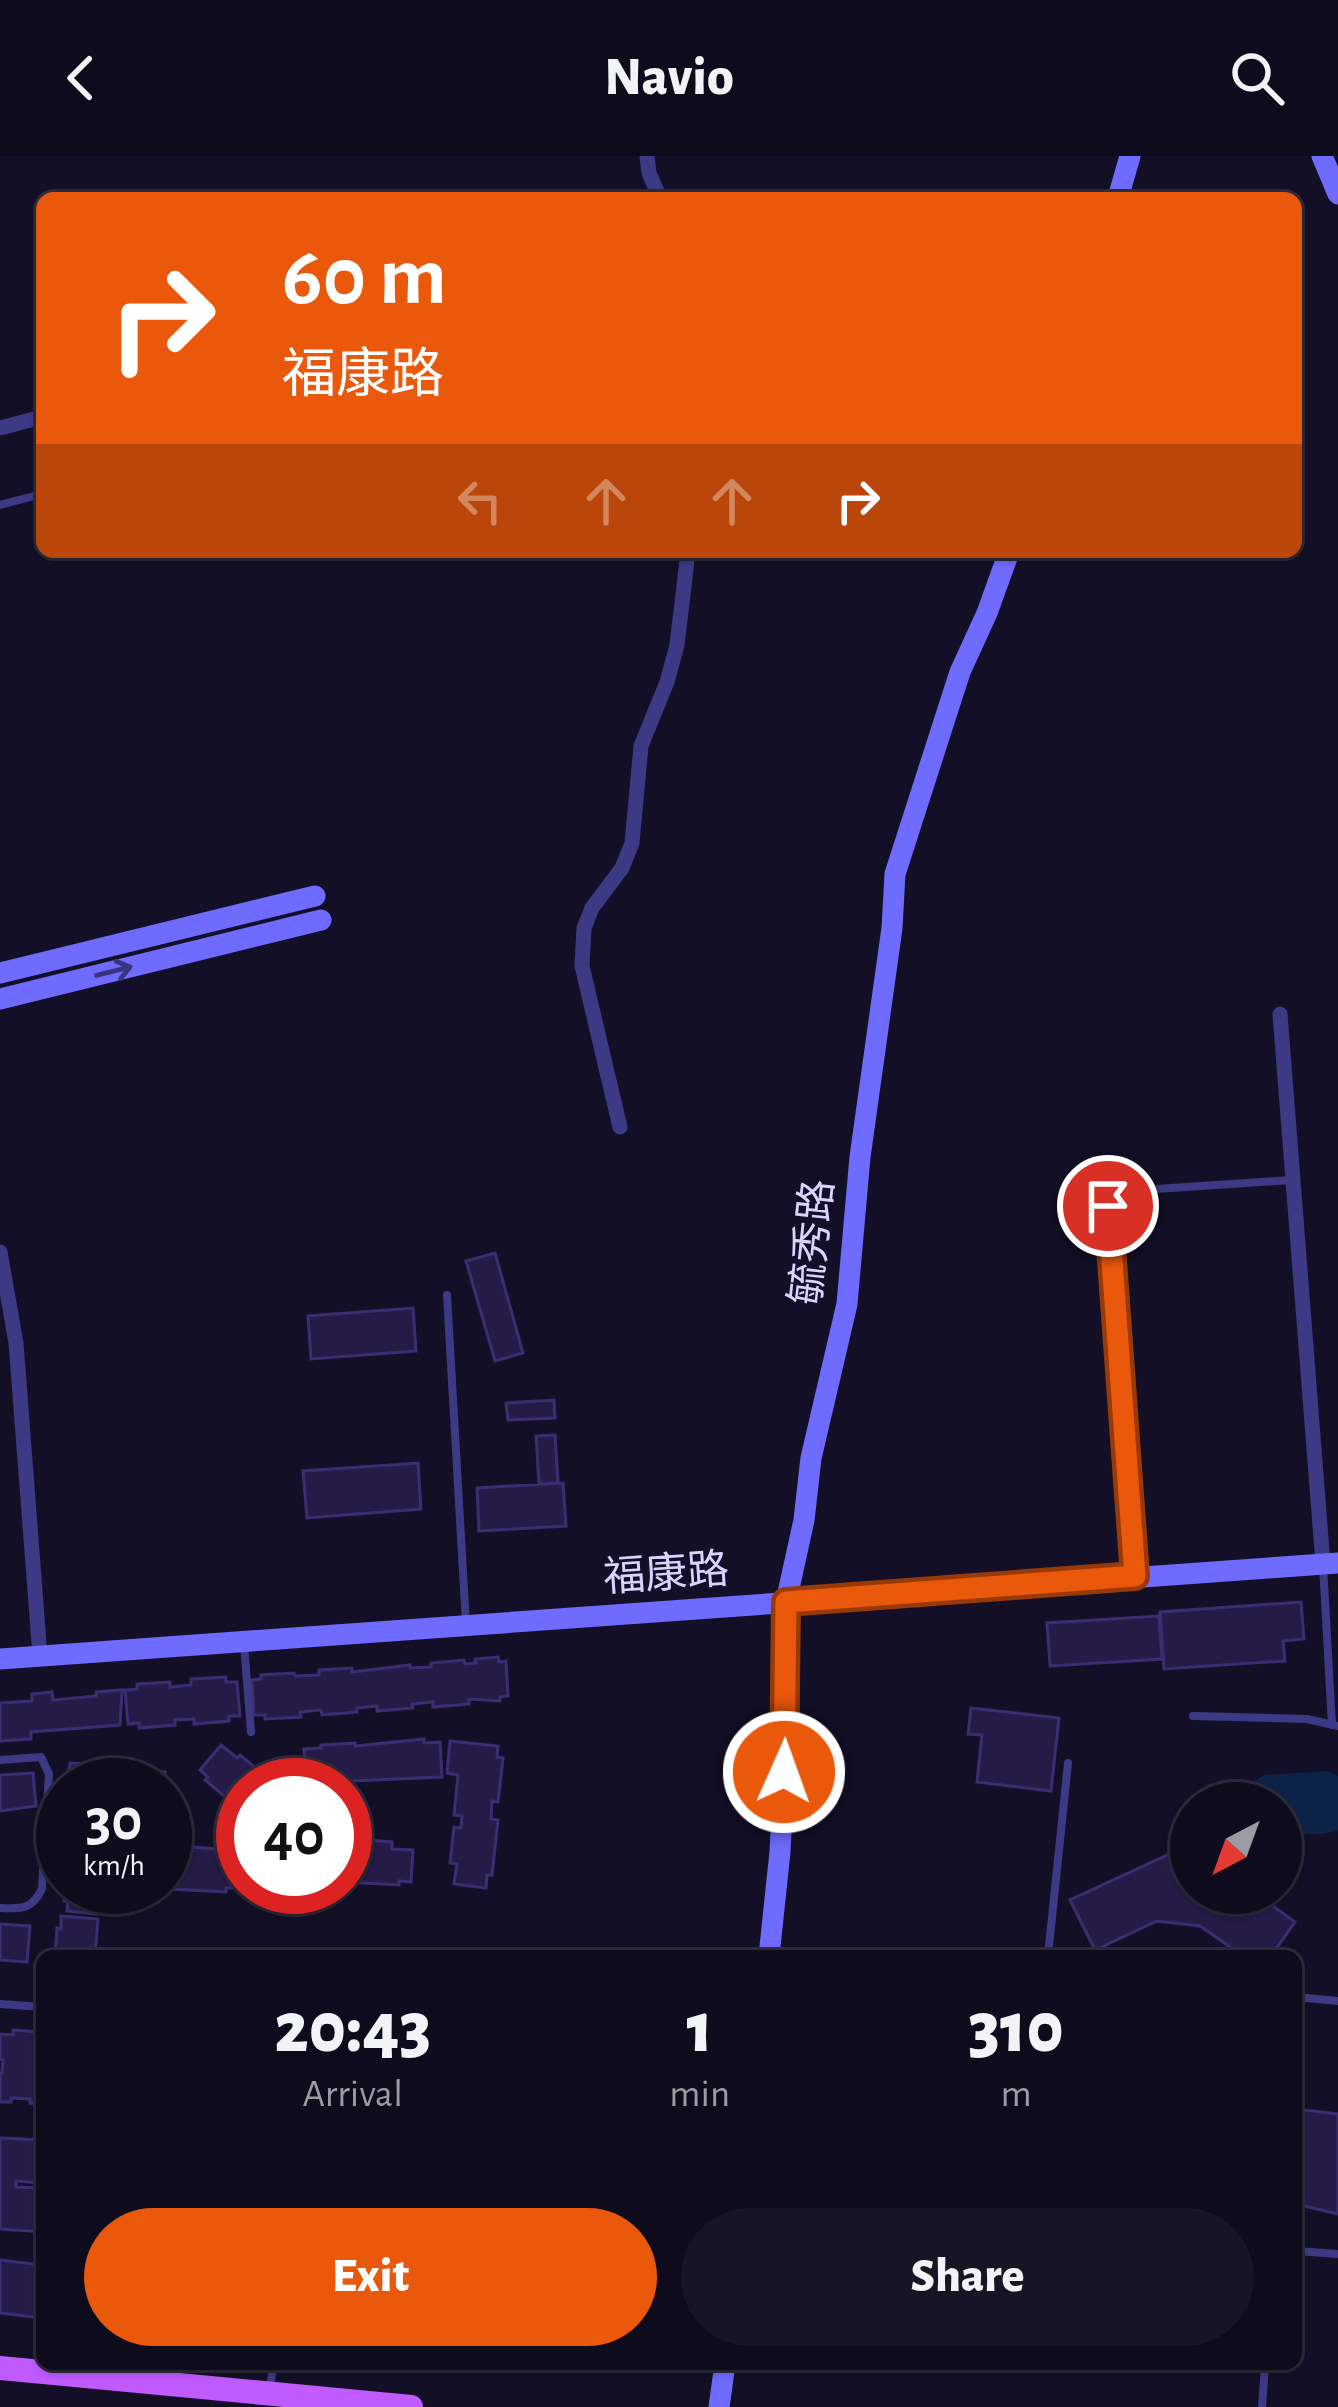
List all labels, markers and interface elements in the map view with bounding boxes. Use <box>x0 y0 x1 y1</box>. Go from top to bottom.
icon: back <box>48 45 114 111</box>
icon: search <box>1224 45 1290 111</box>
text: Navio <box>604 51 734 105</box>
text: 60 m <box>282 236 447 320</box>
icon: right <box>84 240 240 396</box>
text: 福康路 <box>282 349 444 403</box>
icon: left <box>447 468 513 534</box>
icon: ahead <box>573 468 639 534</box>
icon: ahead <box>699 468 765 534</box>
icon: right <box>825 468 891 534</box>
one-way arrow <box>94 959 132 981</box>
pin <box>1057 1155 1159 1257</box>
icon: arrive <box>1075 1173 1141 1239</box>
street label: 毓秀路 <box>784 1177 840 1307</box>
street label: 福康路 <box>602 1547 730 1599</box>
position arrow <box>721 1709 847 1835</box>
speed limit sign: 40 <box>216 1758 372 1914</box>
north arrow <box>1170 1782 1302 1914</box>
map controls <box>1170 1782 1302 1914</box>
text: 30 <box>85 1791 143 1851</box>
text: km/h <box>83 1851 145 1881</box>
text: 20:43 <box>274 1993 431 2065</box>
text: 1 <box>686 1993 713 2065</box>
text: 310 <box>968 1993 1064 2065</box>
text: Arrival <box>303 2075 403 2114</box>
text: min <box>669 2075 730 2114</box>
text: m <box>1000 2075 1032 2114</box>
button: Exit <box>84 2208 657 2346</box>
button: Share <box>681 2208 1254 2346</box>

